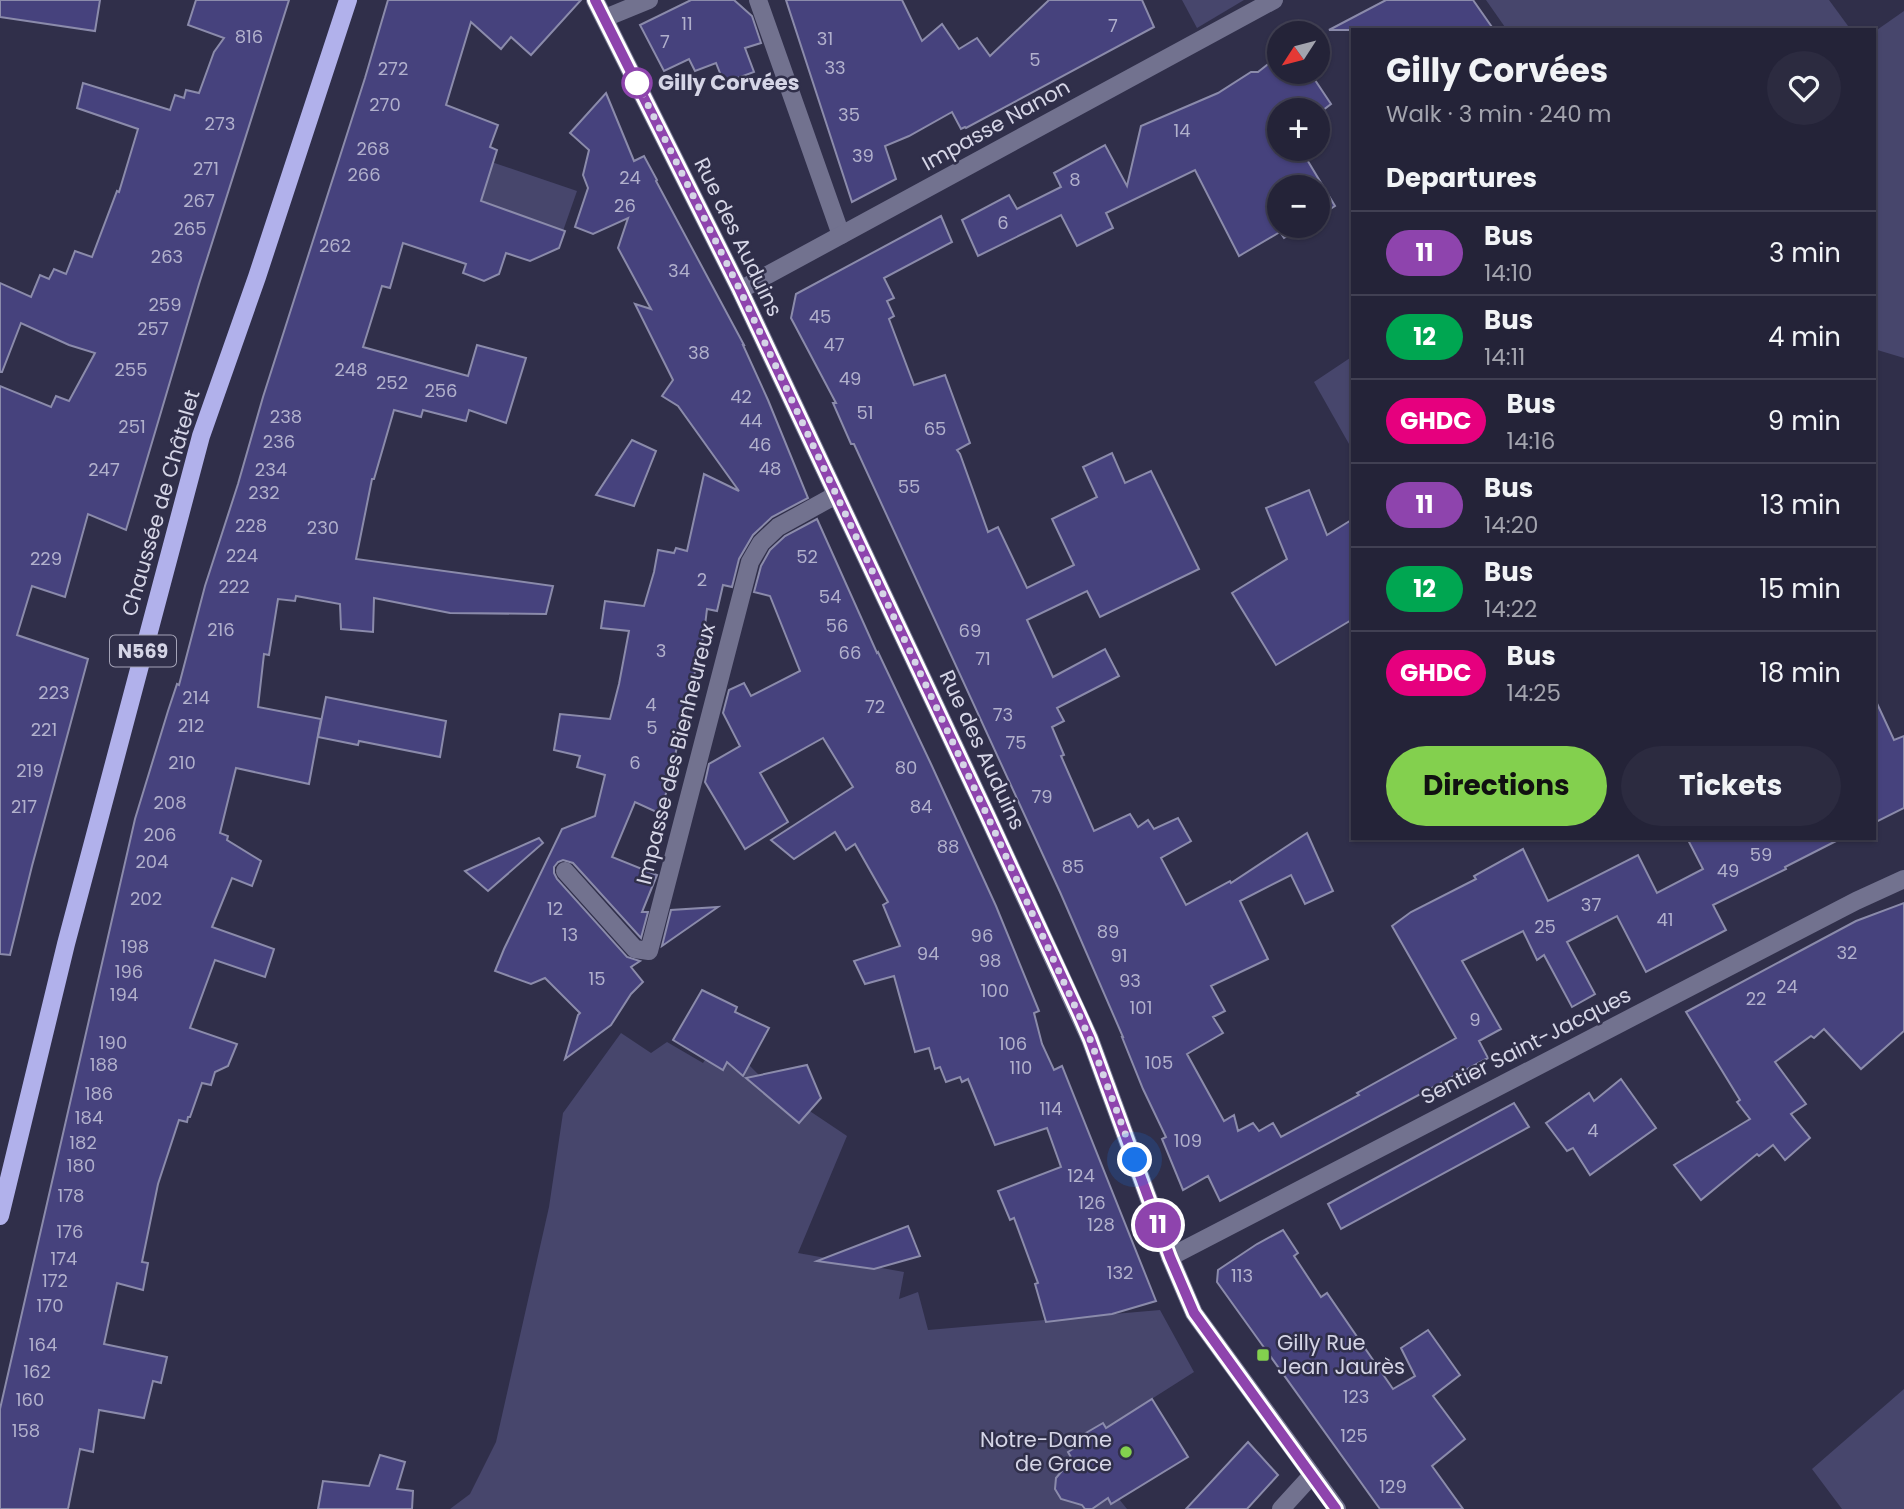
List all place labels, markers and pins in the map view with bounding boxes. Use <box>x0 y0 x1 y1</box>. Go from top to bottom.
marker: Gilly Corvées <box>622 68 652 98</box>
place label: Gilly Corvées <box>658 68 799 97</box>
place label: Gilly Rue Jean Jaurès <box>1277 1328 1405 1381</box>
marker: Gilly Rue Jean Jaurès <box>1255 1347 1271 1363</box>
place label: Notre-Dame de Grace <box>980 1425 1112 1478</box>
marker: Notre-Dame de Grace <box>1118 1444 1134 1460</box>

